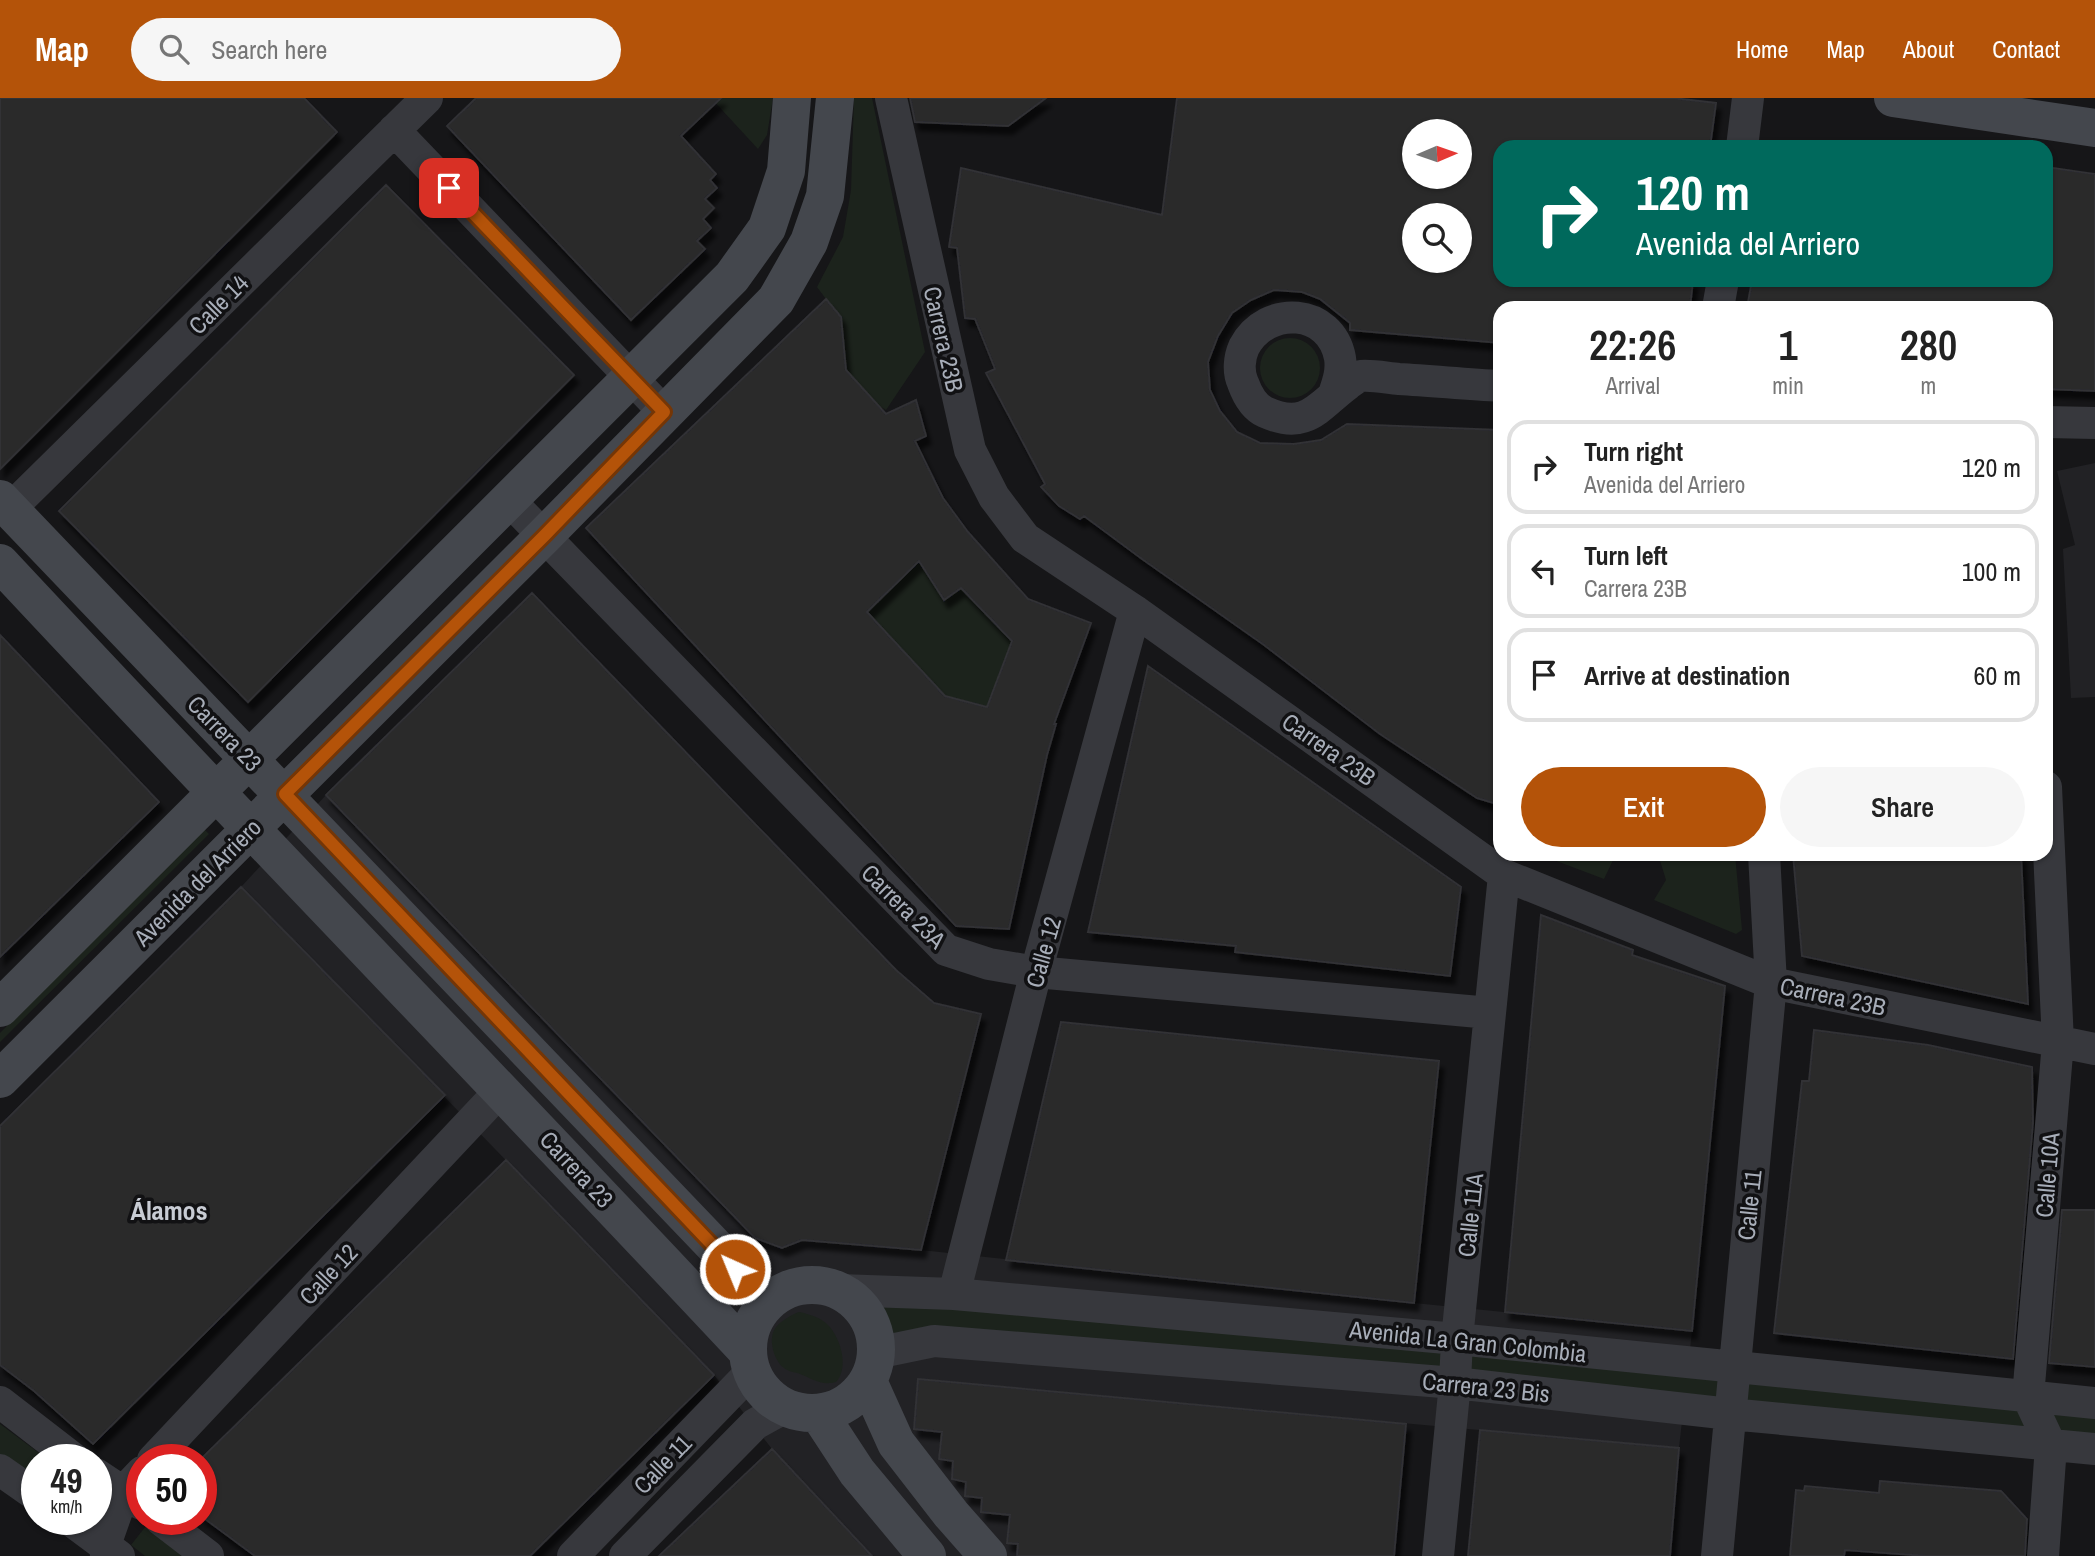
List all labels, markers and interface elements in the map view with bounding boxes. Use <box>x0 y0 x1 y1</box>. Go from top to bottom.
search box <box>131 18 621 81</box>
text: Map <box>35 27 89 71</box>
icon: search <box>155 30 193 68</box>
text: Search here <box>211 32 327 67</box>
text: Home <box>1736 33 1788 65</box>
text: Map <box>1826 33 1865 65</box>
text: About <box>1903 33 1954 65</box>
text: Contact <box>1992 33 2060 65</box>
north arrow <box>1402 119 1472 189</box>
map controls <box>1402 119 1472 273</box>
pin <box>419 158 479 218</box>
text: 120 m <box>1636 159 1750 225</box>
icon: right <box>1521 168 1612 259</box>
icon: arrive <box>430 169 468 207</box>
button: search <box>1402 203 1472 273</box>
text: Avenida del Arriero <box>1636 222 1860 265</box>
street label: Calle 14 <box>181 267 255 341</box>
street label: Carrera 23B <box>916 283 972 395</box>
text: 22:26 <box>1589 317 1676 373</box>
text: 1 <box>1778 317 1798 373</box>
text: 280 <box>1900 317 1957 373</box>
text: Arrival <box>1605 370 1660 401</box>
text: min <box>1772 370 1804 401</box>
text: m <box>1921 370 1936 401</box>
text: Turn right <box>1584 434 1683 469</box>
icon: right <box>1525 448 1563 486</box>
text: 120 m <box>1962 450 2021 485</box>
text: Avenida del Arriero <box>1584 469 1745 500</box>
text: Turn left <box>1584 538 1668 573</box>
icon: left <box>1525 552 1563 590</box>
text: 100 m <box>1962 554 2021 589</box>
text: Carrera 23B <box>1584 573 1687 604</box>
icon: arrive <box>1525 656 1563 694</box>
text: Arrive at destination <box>1584 658 1790 693</box>
text: 60 m <box>1974 658 2021 693</box>
street label: Carrera 23 <box>181 688 269 778</box>
street label: Carrera 23B <box>1276 705 1382 793</box>
button: Exit <box>1521 767 1766 847</box>
button: Share <box>1780 767 2025 847</box>
street label: Avenida del Arriero <box>126 811 268 953</box>
street label: Carrera 23A <box>855 857 954 956</box>
street label: Calle 12 <box>1018 913 1068 991</box>
street label: Carrera 23B <box>1777 969 1889 1023</box>
street label: Carrera 23 <box>533 1124 621 1214</box>
street label: Calle 10A <box>2027 1130 2067 1219</box>
street label: Calle 11 <box>1729 1168 1769 1242</box>
street label: Calle 11A <box>1450 1171 1490 1258</box>
district label: Álamos <box>130 1193 208 1228</box>
position arrow <box>698 1232 772 1306</box>
street label: Calle 12 <box>292 1237 364 1311</box>
street label: Avenida La Gran Colombia <box>1347 1313 1588 1369</box>
street label: Carrera 23 Bis <box>1421 1364 1551 1410</box>
street label: Calle 11 <box>626 1427 698 1501</box>
speed limit sign: 50 <box>126 1444 217 1535</box>
text: 49 <box>51 1457 82 1504</box>
text: km/h <box>51 1494 83 1519</box>

